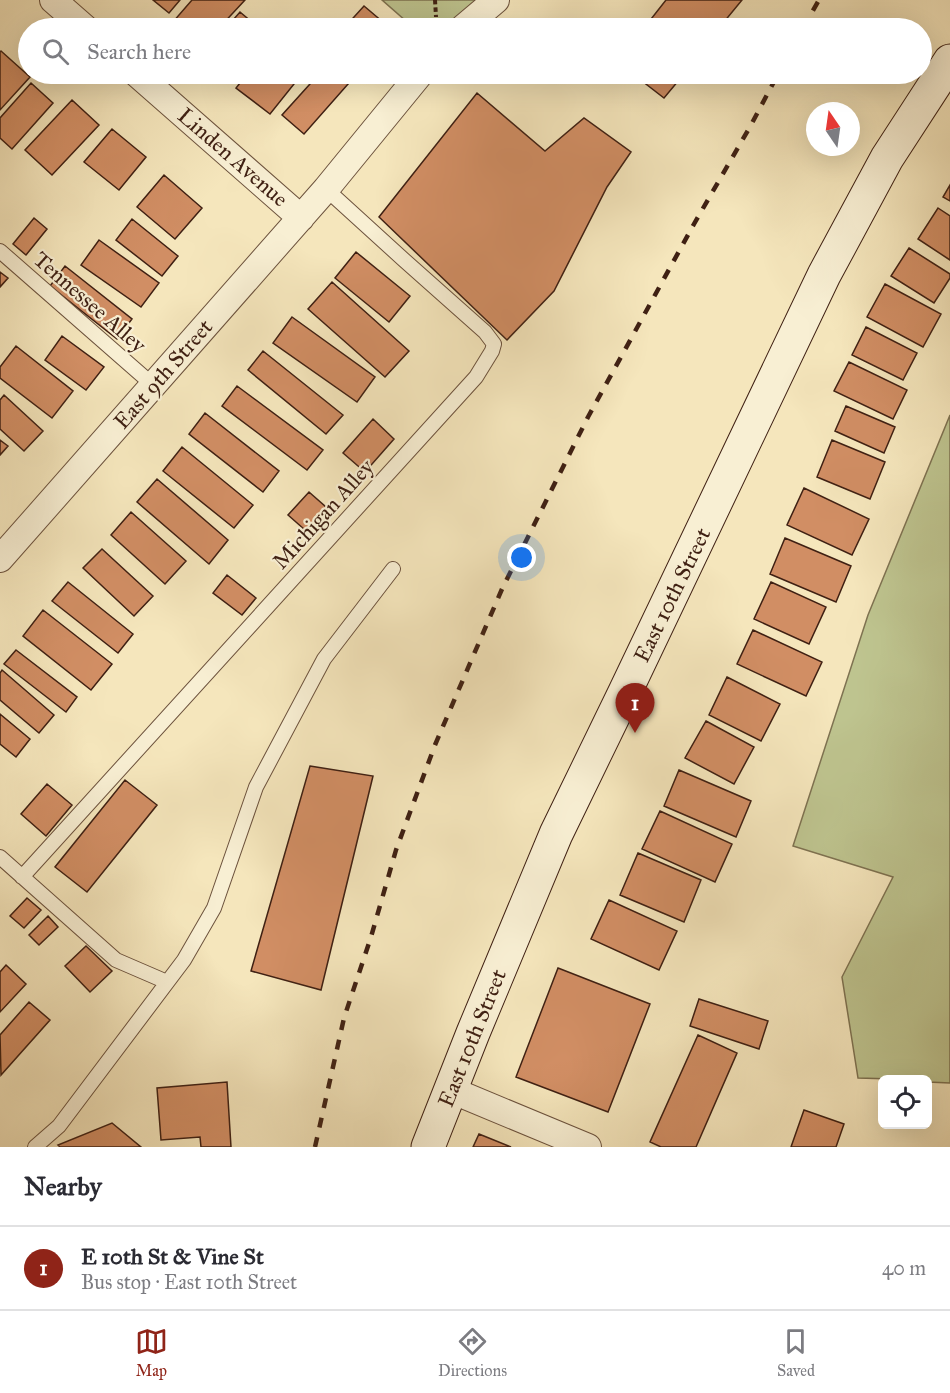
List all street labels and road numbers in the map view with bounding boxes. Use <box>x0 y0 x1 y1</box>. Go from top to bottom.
street label: Linden Avenue <box>172 102 294 212</box>
street label: Tennessee Alley <box>28 246 152 359</box>
street label: East 9th Street <box>108 313 218 434</box>
street label: Michigan Alley <box>267 453 380 574</box>
street label: East 10th Street <box>628 523 716 667</box>
street label: East 10th Street <box>432 965 512 1111</box>

